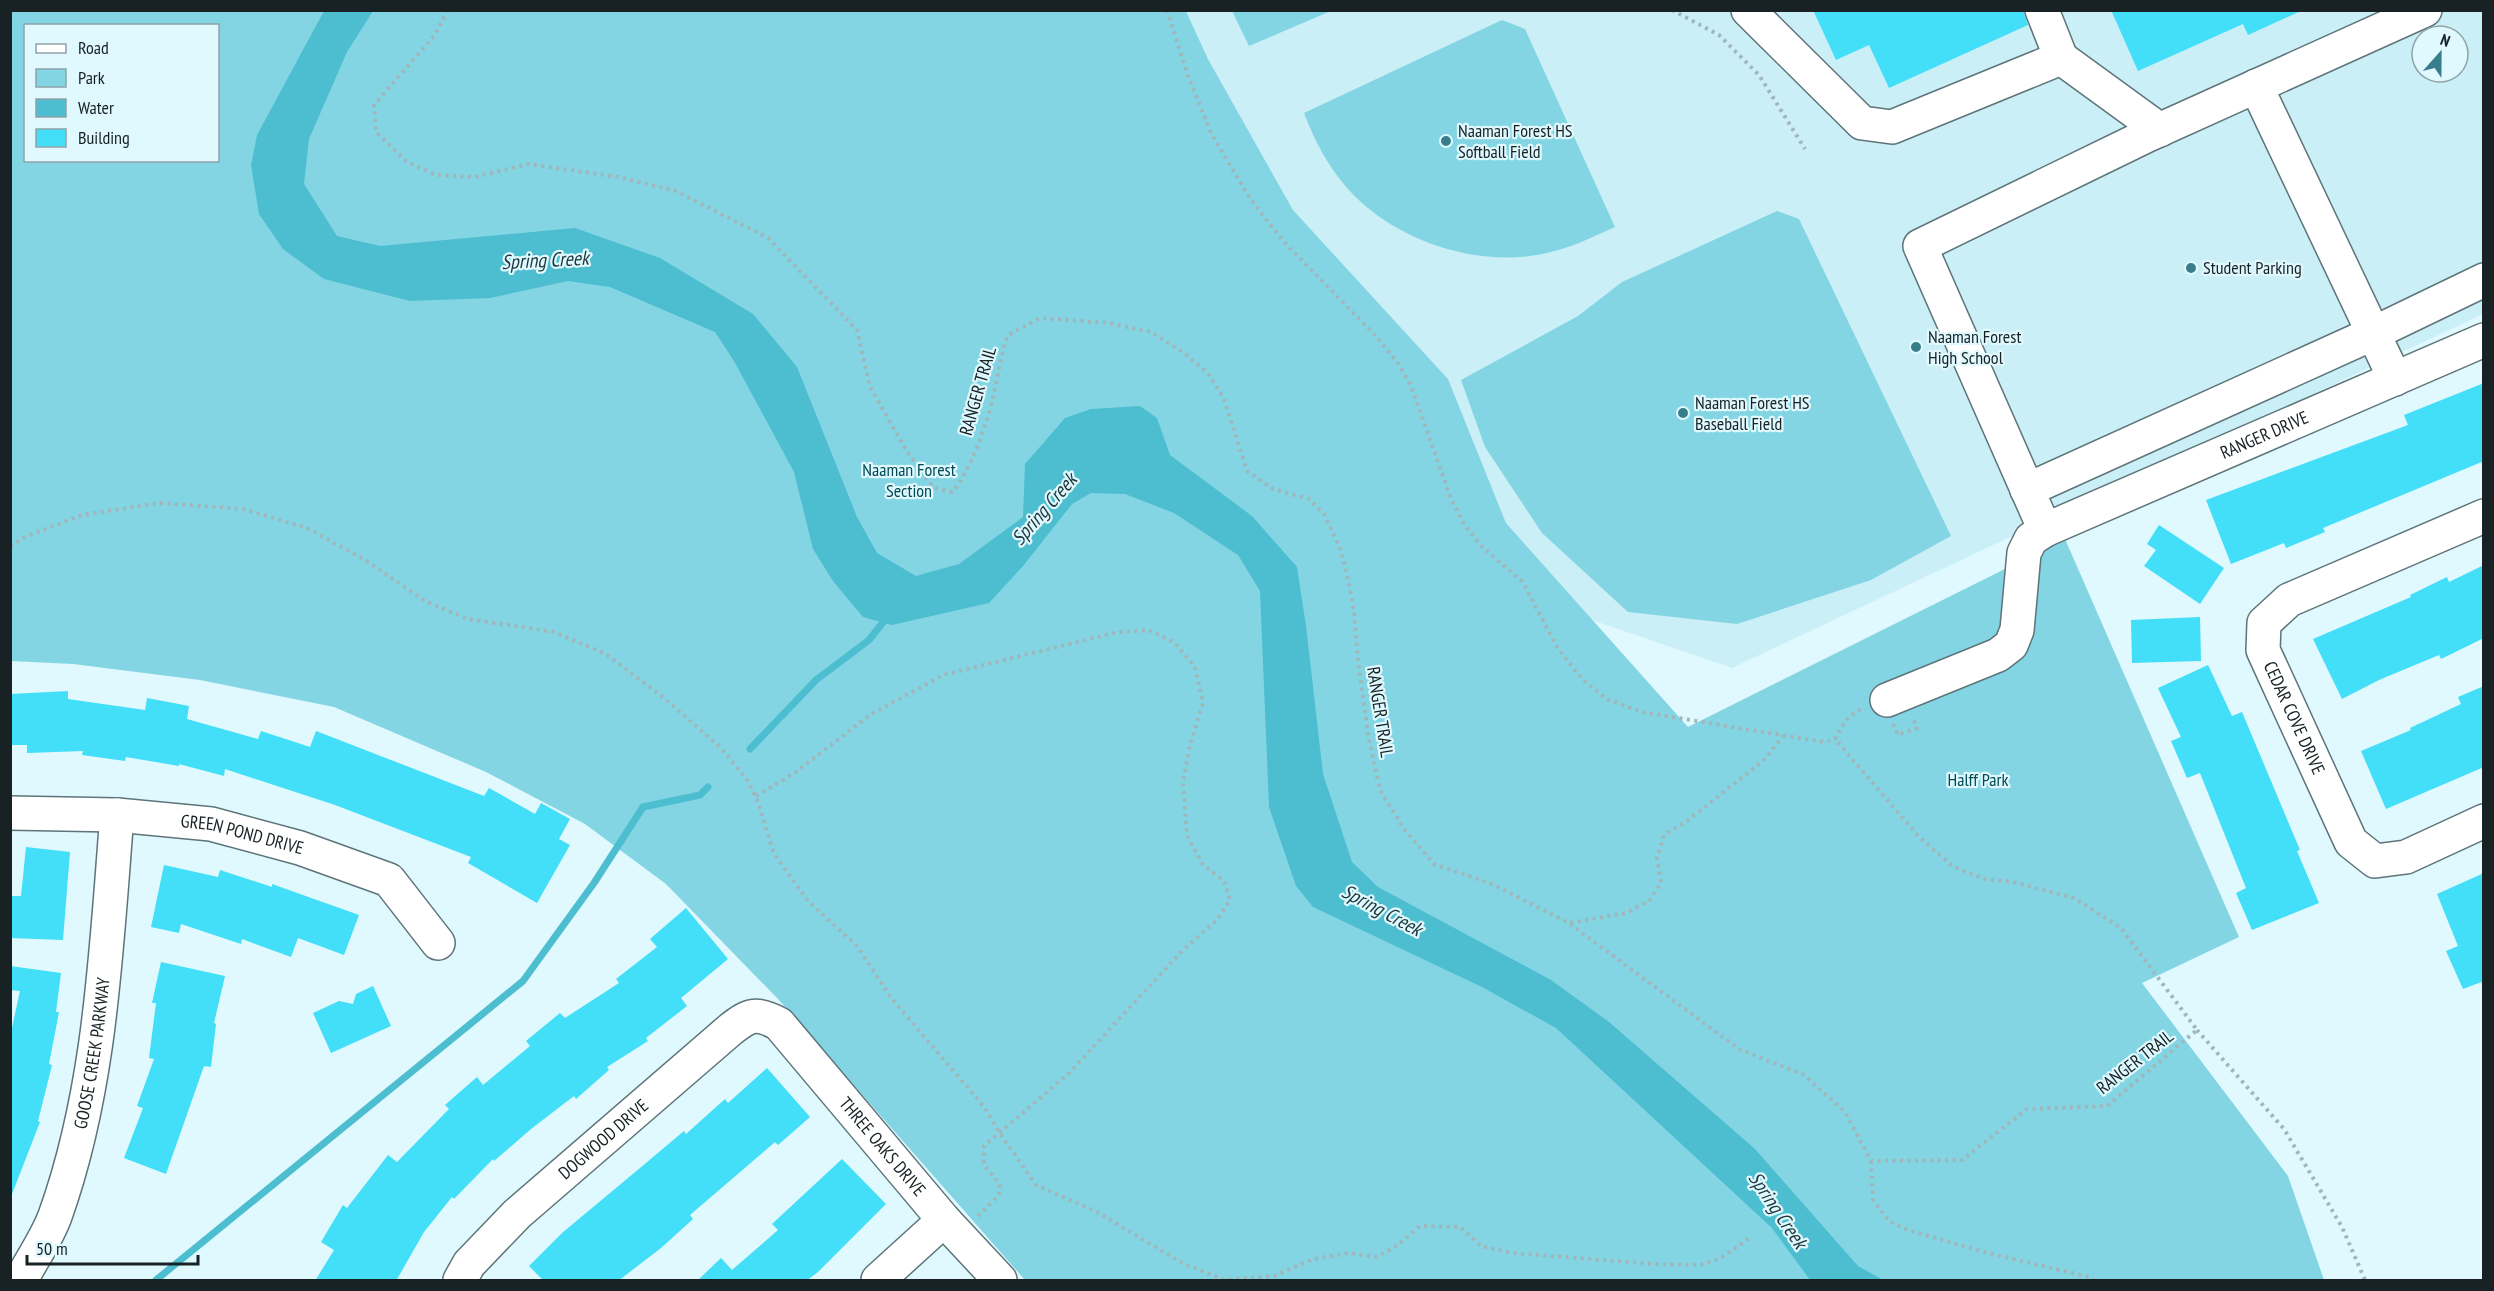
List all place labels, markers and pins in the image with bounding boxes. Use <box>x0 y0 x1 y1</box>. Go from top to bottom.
place label: Naaman Forest HS Softball Field <box>1458 119 1573 163</box>
marker: Naaman Forest HS Softball Field <box>1439 134 1453 148</box>
place label: Student Parking <box>2203 256 2302 279</box>
marker: Student Parking <box>2184 261 2198 275</box>
place label: Naaman Forest High School <box>1928 325 2021 369</box>
marker: Naaman Forest High School <box>1909 340 1923 354</box>
place label: Naaman Forest HS Baseball Field <box>1695 391 1810 435</box>
marker: Naaman Forest HS Baseball Field <box>1676 406 1690 420</box>

